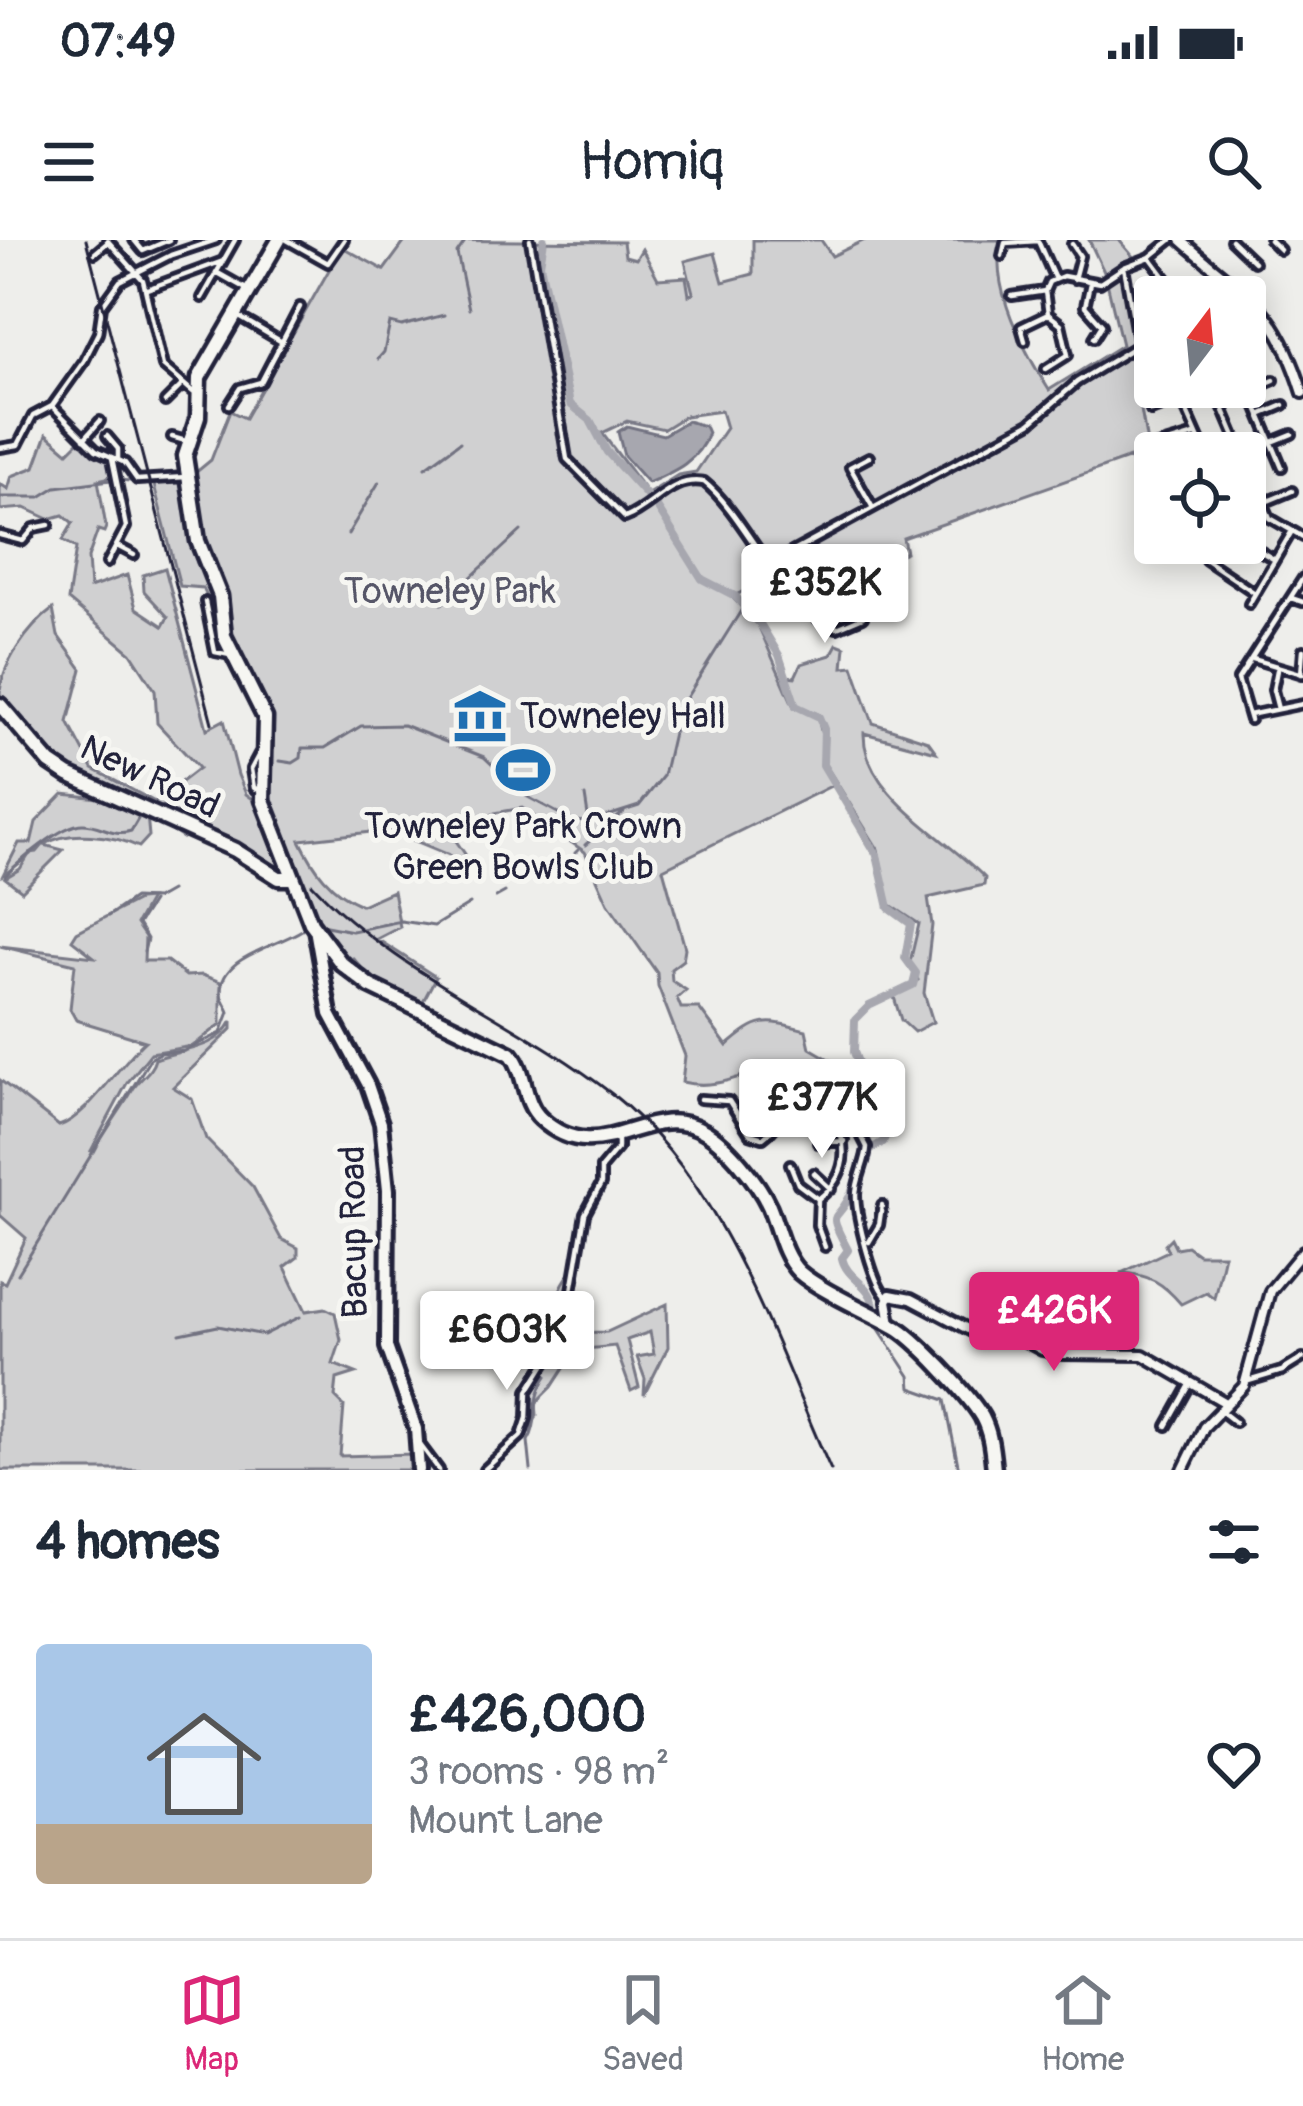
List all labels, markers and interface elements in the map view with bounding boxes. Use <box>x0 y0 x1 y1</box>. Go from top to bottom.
text: 07:49 <box>60 14 176 70</box>
text: Homiq <box>579 128 724 196</box>
icon: menu <box>36 129 102 195</box>
icon: search <box>1201 129 1267 195</box>
north arrow <box>1134 276 1266 408</box>
map controls <box>1134 276 1266 564</box>
button: locate <box>1134 432 1266 564</box>
pin: £352K <box>741 544 909 646</box>
text: £352K <box>768 558 882 607</box>
park label: Towneley Park <box>344 569 556 614</box>
museum icon: Towneley Hall <box>451 687 509 745</box>
place label: Towneley Hall <box>520 694 726 739</box>
street label: New Road <box>73 725 227 829</box>
sports icon: Towneley Park Crown Green Bowls Club <box>494 741 552 799</box>
place label: Towneley Park Crown Green Bowls Club <box>364 804 682 890</box>
pin: £377K <box>738 1059 906 1161</box>
text: £377K <box>766 1073 878 1122</box>
street label: Bacup Road <box>330 1145 378 1319</box>
pin: £426K <box>970 1272 1138 1374</box>
text: £426K <box>996 1286 1112 1335</box>
pin: £603K <box>423 1291 591 1393</box>
text: £603K <box>447 1305 567 1354</box>
icon: filters <box>1201 1509 1267 1575</box>
text: 4 homes <box>36 1510 220 1574</box>
text: £426,000 <box>408 1683 646 1747</box>
icon: home <box>132 1692 276 1836</box>
icon: heart <box>1201 1731 1267 1797</box>
text: 3 rooms · 98 m² <box>408 1747 669 1796</box>
text: Mount Lane <box>408 1796 603 1845</box>
tab: Map <box>179 1967 245 2080</box>
tab: Saved <box>602 1967 684 2080</box>
tab: Home <box>1041 1967 1124 2080</box>

